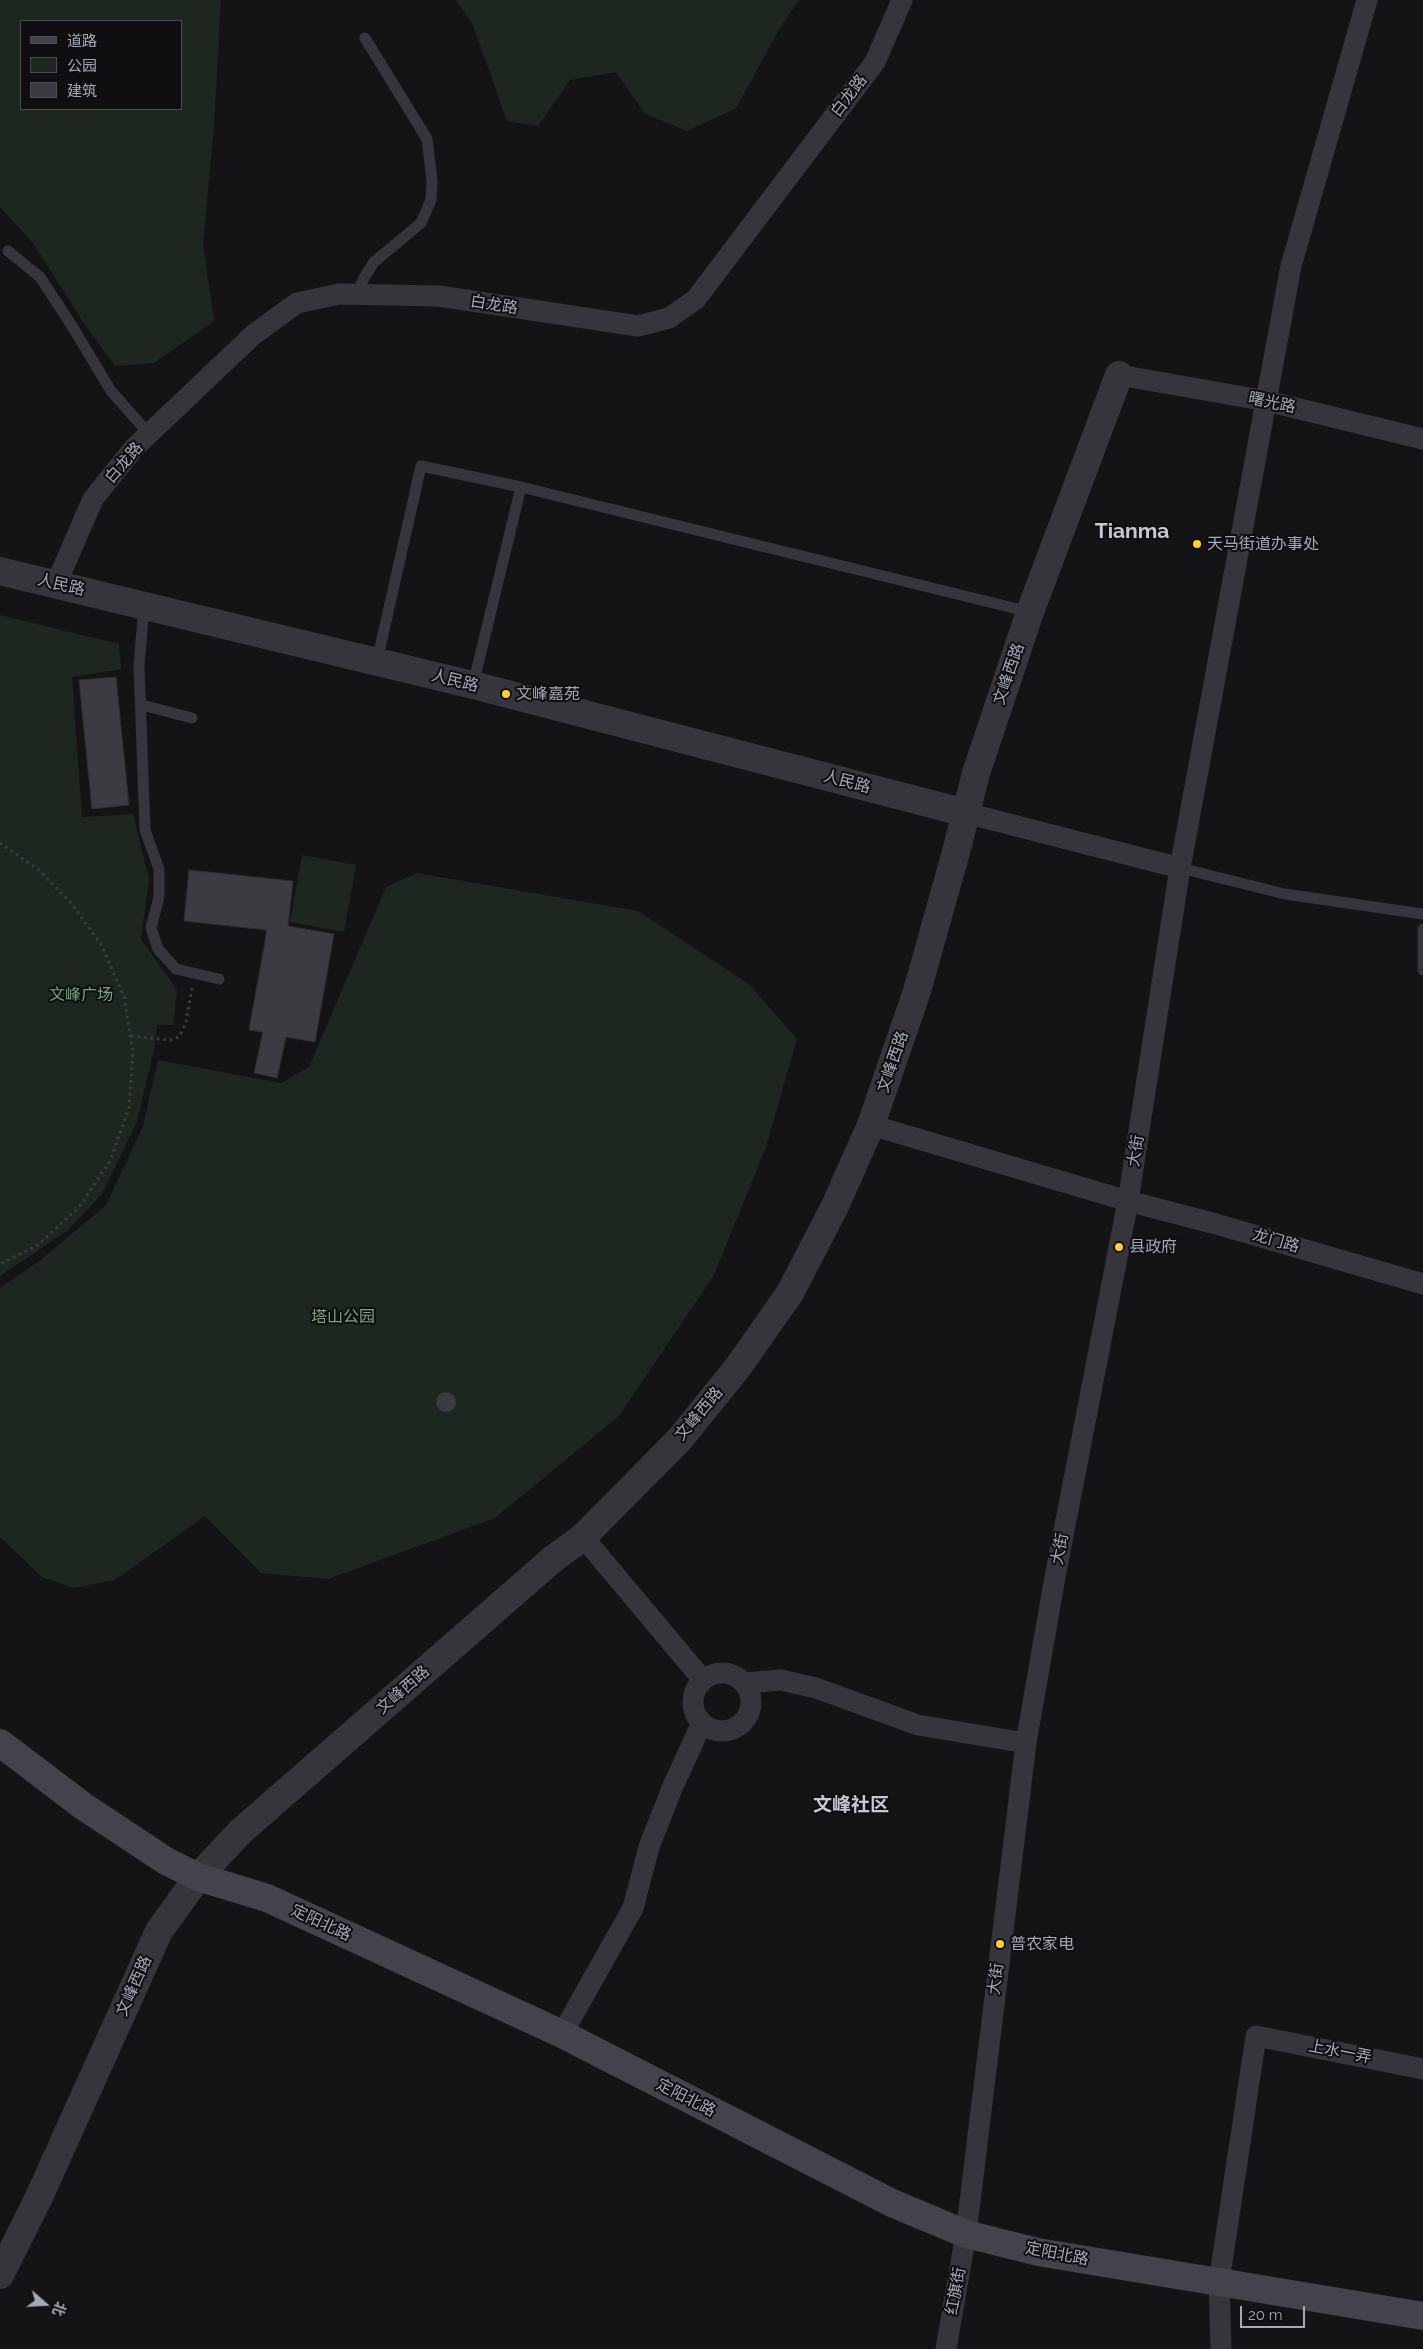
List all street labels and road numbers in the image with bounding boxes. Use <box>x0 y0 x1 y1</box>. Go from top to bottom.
street label: 白龙路 <box>827 71 871 121</box>
street label: 白龙路 <box>469 292 519 318</box>
street label: 曙光路 <box>1247 389 1297 417</box>
street label: 白龙路 <box>101 439 147 487</box>
street label: 人民路 <box>35 570 87 600</box>
street label: 文峰西路 <box>990 641 1028 707</box>
street label: 人民路 <box>429 666 481 696</box>
street label: 人民路 <box>821 767 873 797</box>
street label: 文峰西路 <box>874 1029 912 1095</box>
street label: 大街 <box>1124 1134 1148 1168</box>
street label: 龙门路 <box>1250 1225 1302 1257</box>
street label: 文峰西路 <box>671 1383 727 1445</box>
street label: 大街 <box>1048 1531 1072 1567</box>
street label: 文峰西路 <box>373 1662 433 1718</box>
street label: 定阳北路 <box>288 1901 354 1945</box>
street label: 文峰西路 <box>112 1953 156 2019</box>
street label: 大街 <box>985 1962 1007 1996</box>
street label: 上水一弄 <box>1307 2036 1373 2068</box>
street label: 定阳北路 <box>653 2075 719 2121</box>
street label: 定阳北路 <box>1024 2238 1090 2270</box>
street label: 红旗街 <box>942 2266 970 2316</box>

